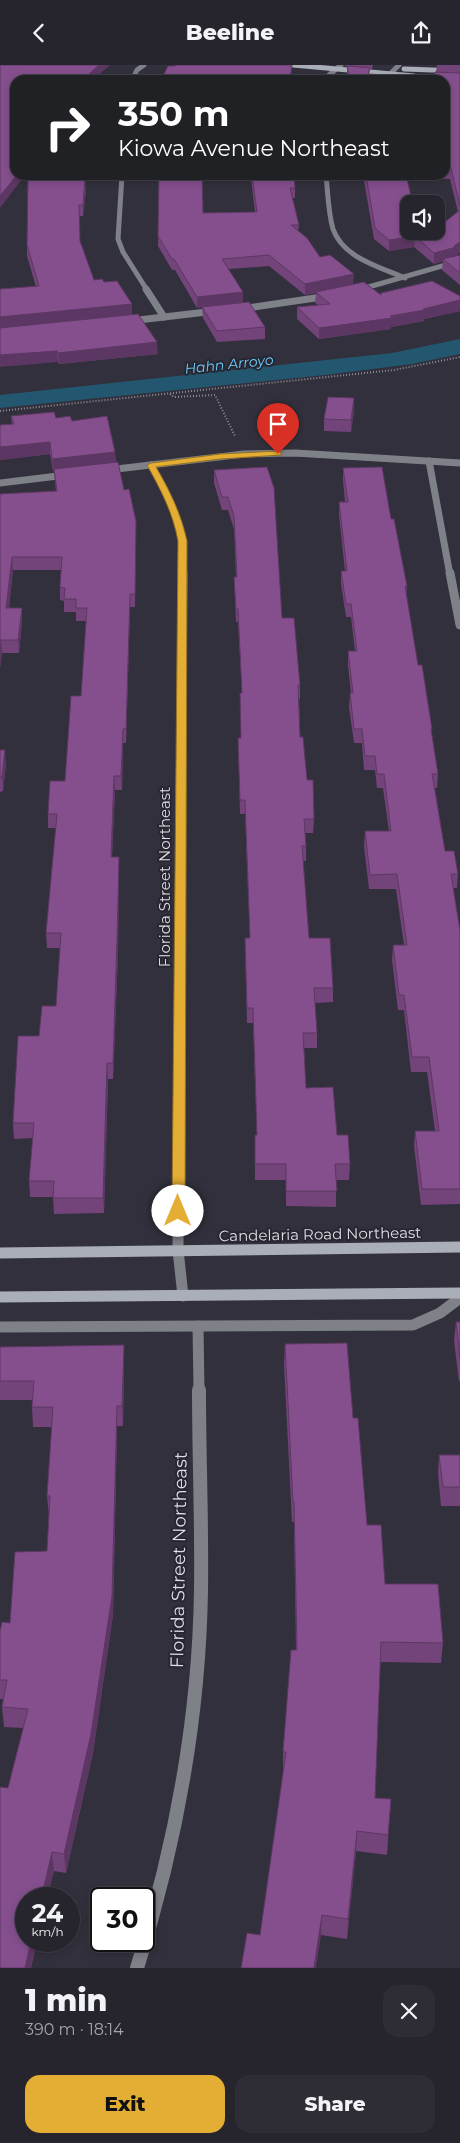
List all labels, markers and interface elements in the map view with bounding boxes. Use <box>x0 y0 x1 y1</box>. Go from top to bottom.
icon: back <box>25 19 53 47</box>
text: Beeline <box>186 19 274 46</box>
icon: share <box>407 19 435 47</box>
text: 350 m <box>118 92 230 135</box>
icon: right <box>35 95 100 160</box>
text: Kiowa Avenue Northeast <box>118 135 390 162</box>
map controls <box>400 195 445 240</box>
button: sound <box>400 195 445 240</box>
water label: Hahn Arroyo <box>184 350 275 378</box>
pin <box>257 403 299 454</box>
icon: arrive <box>264 410 292 438</box>
street label: Florida Street Northeast <box>155 787 174 967</box>
position arrow <box>151 1184 203 1236</box>
street label: Candelaria Road Northeast <box>219 1223 421 1245</box>
street label: Florida Street Northeast <box>166 1452 192 1668</box>
speed limit sign: 30 <box>90 1887 155 1952</box>
text: 24 <box>32 1898 63 1928</box>
text: km/h <box>31 1924 64 1939</box>
text: 1 min <box>25 1982 108 2019</box>
button: close <box>383 1985 435 2037</box>
text: 390 m · 18:14 <box>25 2020 124 2039</box>
button: Exit <box>25 2075 225 2133</box>
button: Share <box>235 2075 435 2133</box>

